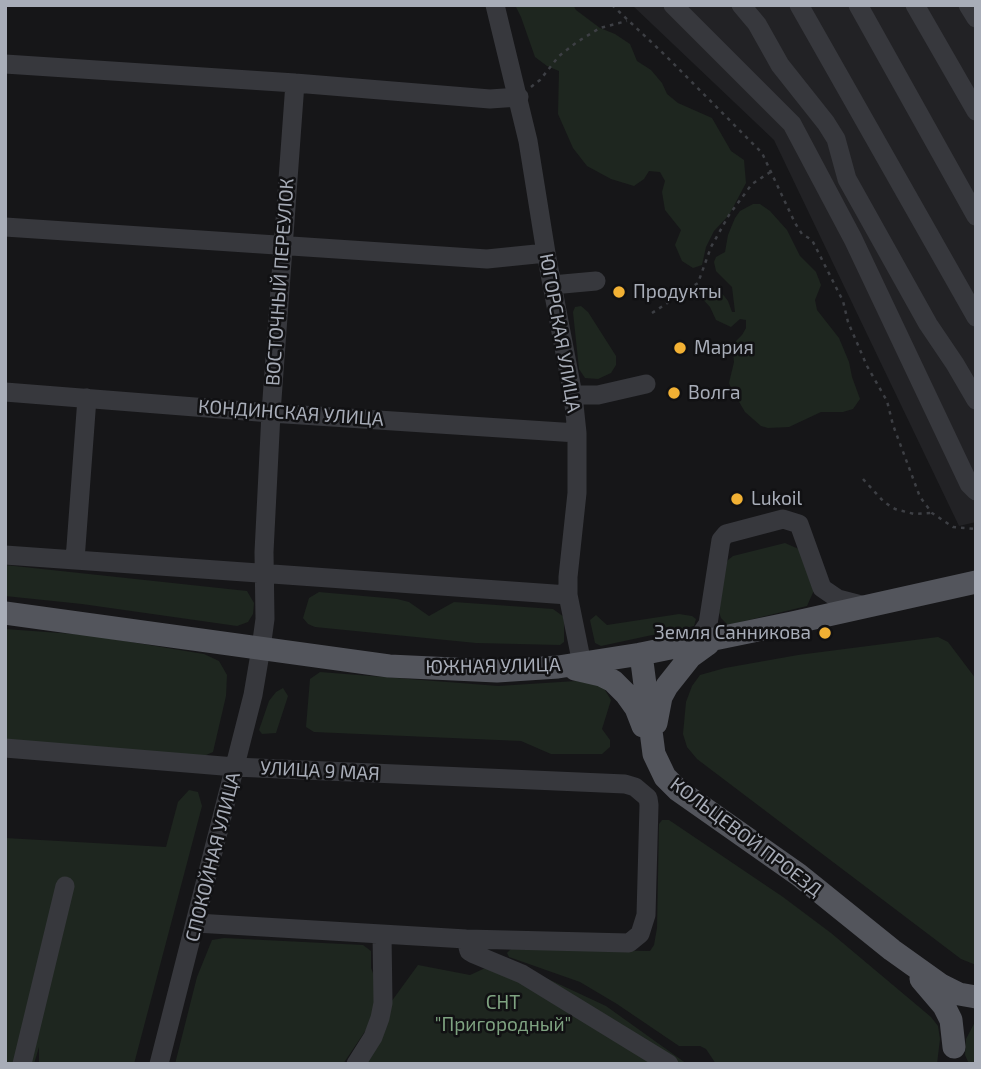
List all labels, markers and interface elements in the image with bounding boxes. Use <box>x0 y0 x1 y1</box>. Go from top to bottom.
street label: ВОСТОЧНЫЙ ПЕРЕУЛОК <box>261 177 299 387</box>
street label: ЮГОРСКАЯ УЛИЦА <box>535 252 585 414</box>
place label: Продукты <box>633 281 722 303</box>
marker: Продукты <box>611 284 627 300</box>
place label: Мария <box>694 337 754 359</box>
marker: Мария <box>672 340 688 356</box>
place label: Волга <box>688 382 740 404</box>
marker: Волга <box>666 385 682 401</box>
street label: КОНДИНСКАЯ УЛИЦА <box>198 395 384 431</box>
place label: Lukoil <box>751 488 802 510</box>
marker: Lukoil <box>729 491 745 507</box>
place label: Земля Санникова <box>654 622 811 644</box>
marker: Земля Санникова <box>817 625 833 641</box>
street label: ЮЖНАЯ УЛИЦА <box>425 653 561 679</box>
street label: УЛИЦА 9 МАЯ <box>260 756 380 786</box>
street label: СПОКОЙНАЯ УЛИЦА <box>181 770 245 944</box>
street label: КОЛЬЦЕВОЙ ПРОЕЗД <box>666 773 826 901</box>
park label: СНТ "Пригородный" <box>435 992 571 1036</box>

